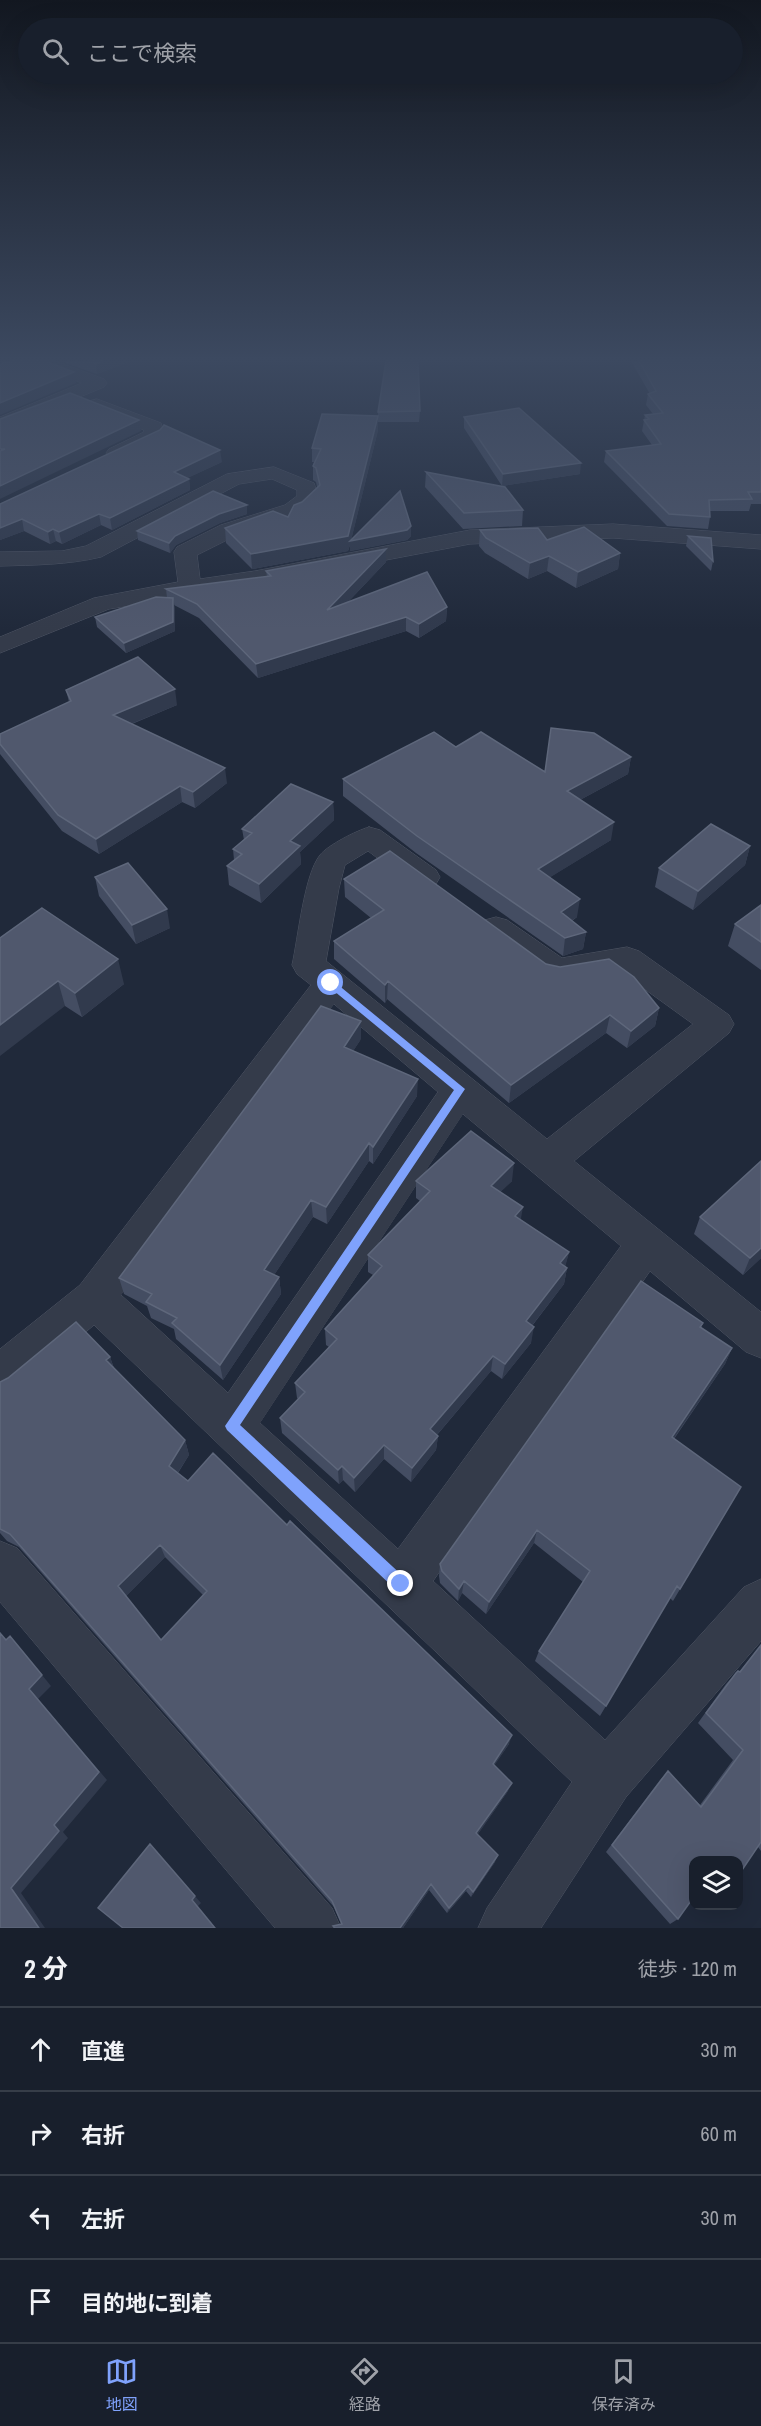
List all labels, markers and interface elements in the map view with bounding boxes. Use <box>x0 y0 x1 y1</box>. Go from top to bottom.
search box <box>18 18 743 84</box>
icon: search <box>39 35 72 68</box>
text: ここで検索 <box>87 38 197 68</box>
route start <box>317 969 343 995</box>
route end <box>387 1570 413 1596</box>
map controls <box>689 1856 743 1910</box>
button: layers <box>689 1856 743 1910</box>
text: 2 分 <box>24 1951 68 1986</box>
text: 徒歩 · 120 m <box>638 1955 737 1982</box>
icon: ahead <box>24 2033 57 2066</box>
text: 直進 <box>81 2036 125 2066</box>
text: 30 m <box>701 2036 737 2063</box>
icon: right <box>24 2117 57 2150</box>
text: 右折 <box>81 2120 125 2150</box>
text: 60 m <box>701 2120 737 2147</box>
icon: left <box>24 2201 57 2234</box>
text: 左折 <box>81 2204 125 2234</box>
text: 30 m <box>701 2204 737 2231</box>
icon: arrive <box>24 2285 57 2318</box>
text: 目的地に到着 <box>81 2288 213 2318</box>
tab: 地図 <box>105 2355 138 2415</box>
tab: 経路 <box>348 2355 381 2415</box>
tab: 保存済み <box>592 2355 656 2415</box>

